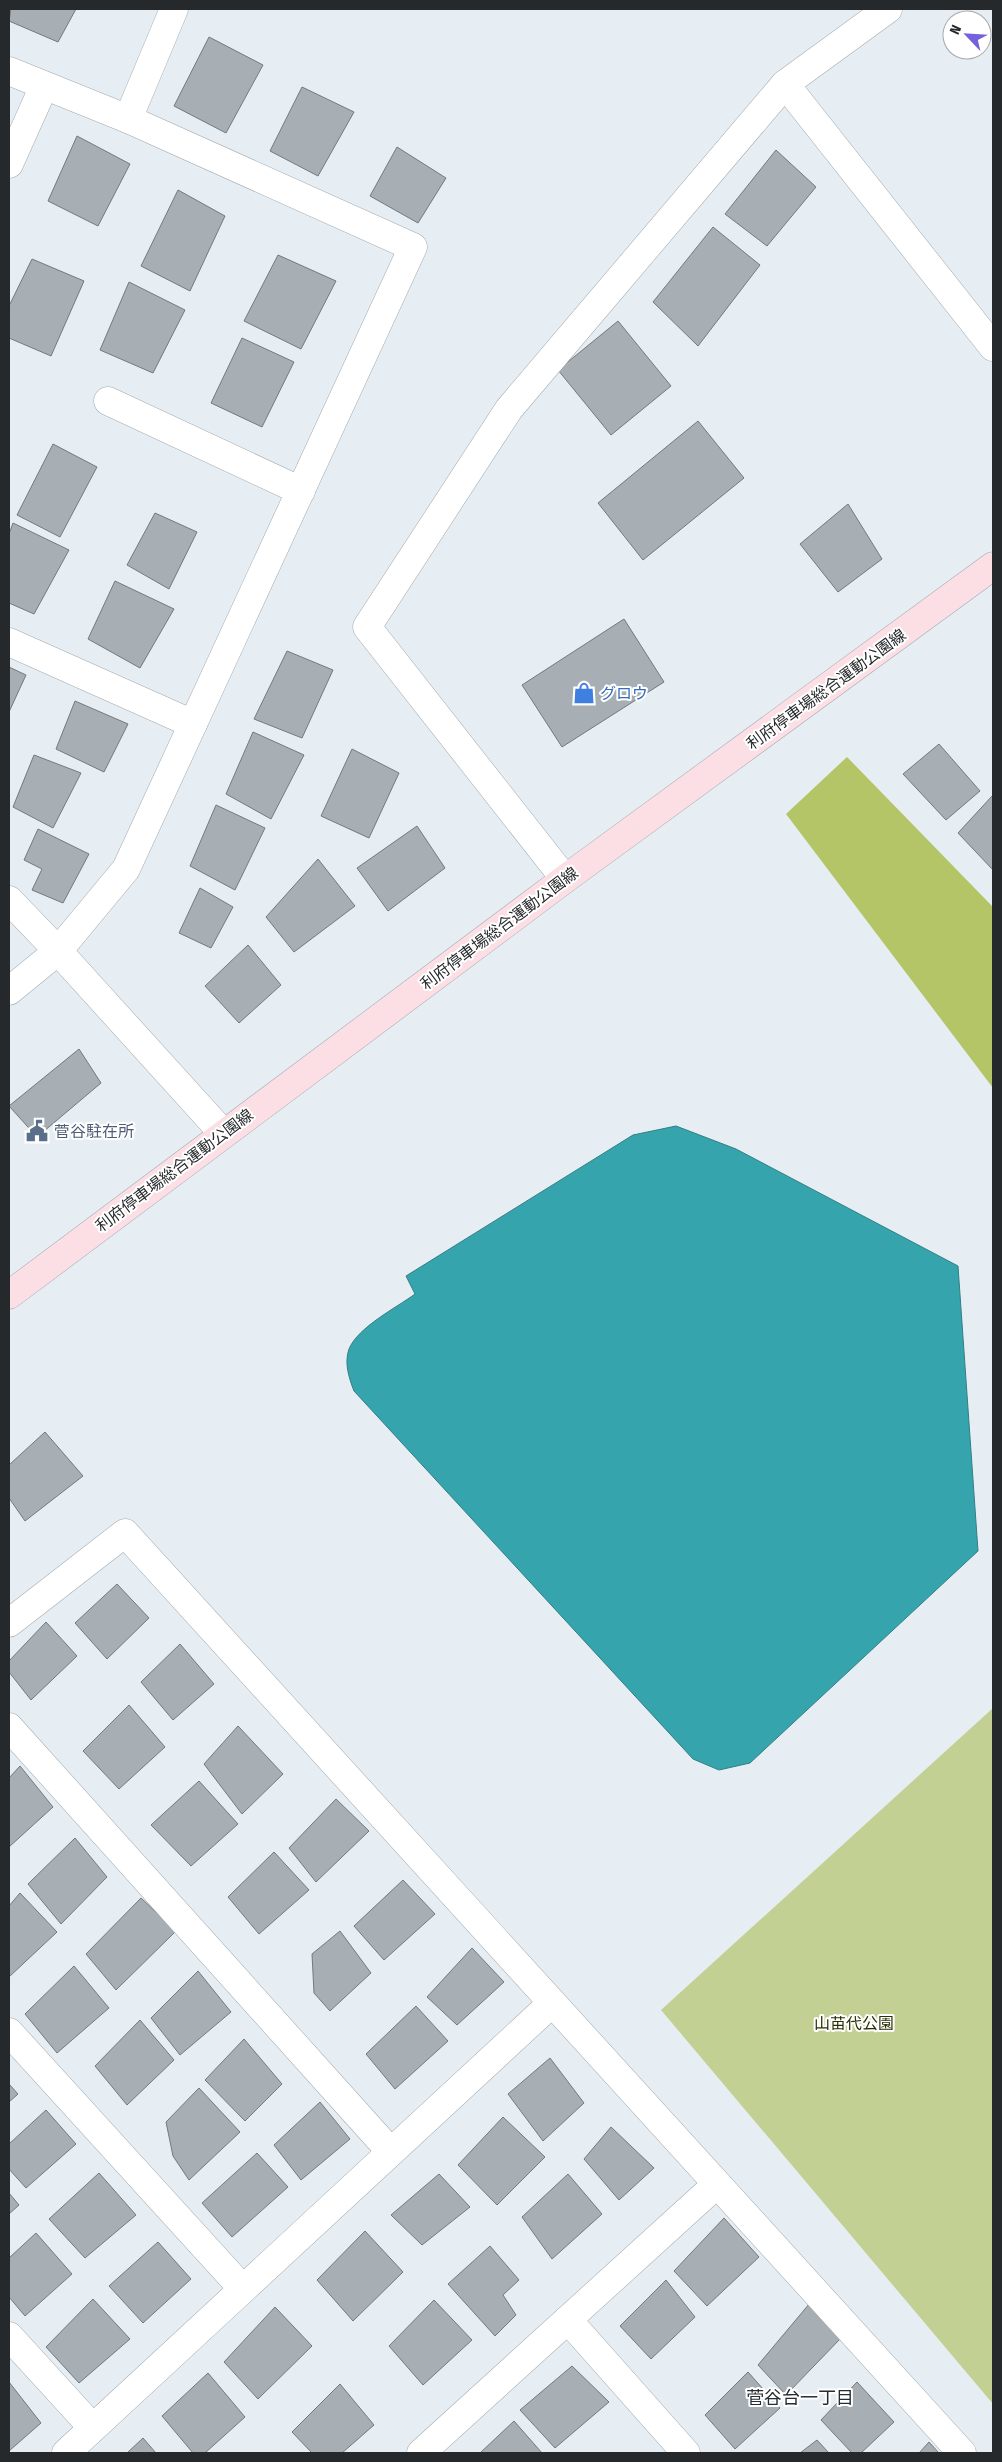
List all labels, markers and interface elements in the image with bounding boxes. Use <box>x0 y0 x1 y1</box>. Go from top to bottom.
north arrow <box>942 10 992 60</box>
text: N <box>946 22 965 37</box>
street label: 利府停車場総合運動公園線 <box>743 625 910 754</box>
shop icon: グロウ <box>571 680 597 706</box>
place label: グロウ <box>600 684 648 703</box>
street label: 利府停車場総合運動公園線 <box>417 863 582 994</box>
street label: 利府停車場総合運動公園線 <box>92 1105 257 1236</box>
public building icon: 菅谷駐在所 <box>24 1118 50 1144</box>
place label: 菅谷駐在所 <box>54 1122 134 1141</box>
park label: 山苗代公園 <box>814 2014 894 2033</box>
district label: 菅谷台一丁目 <box>746 2387 854 2409</box>

